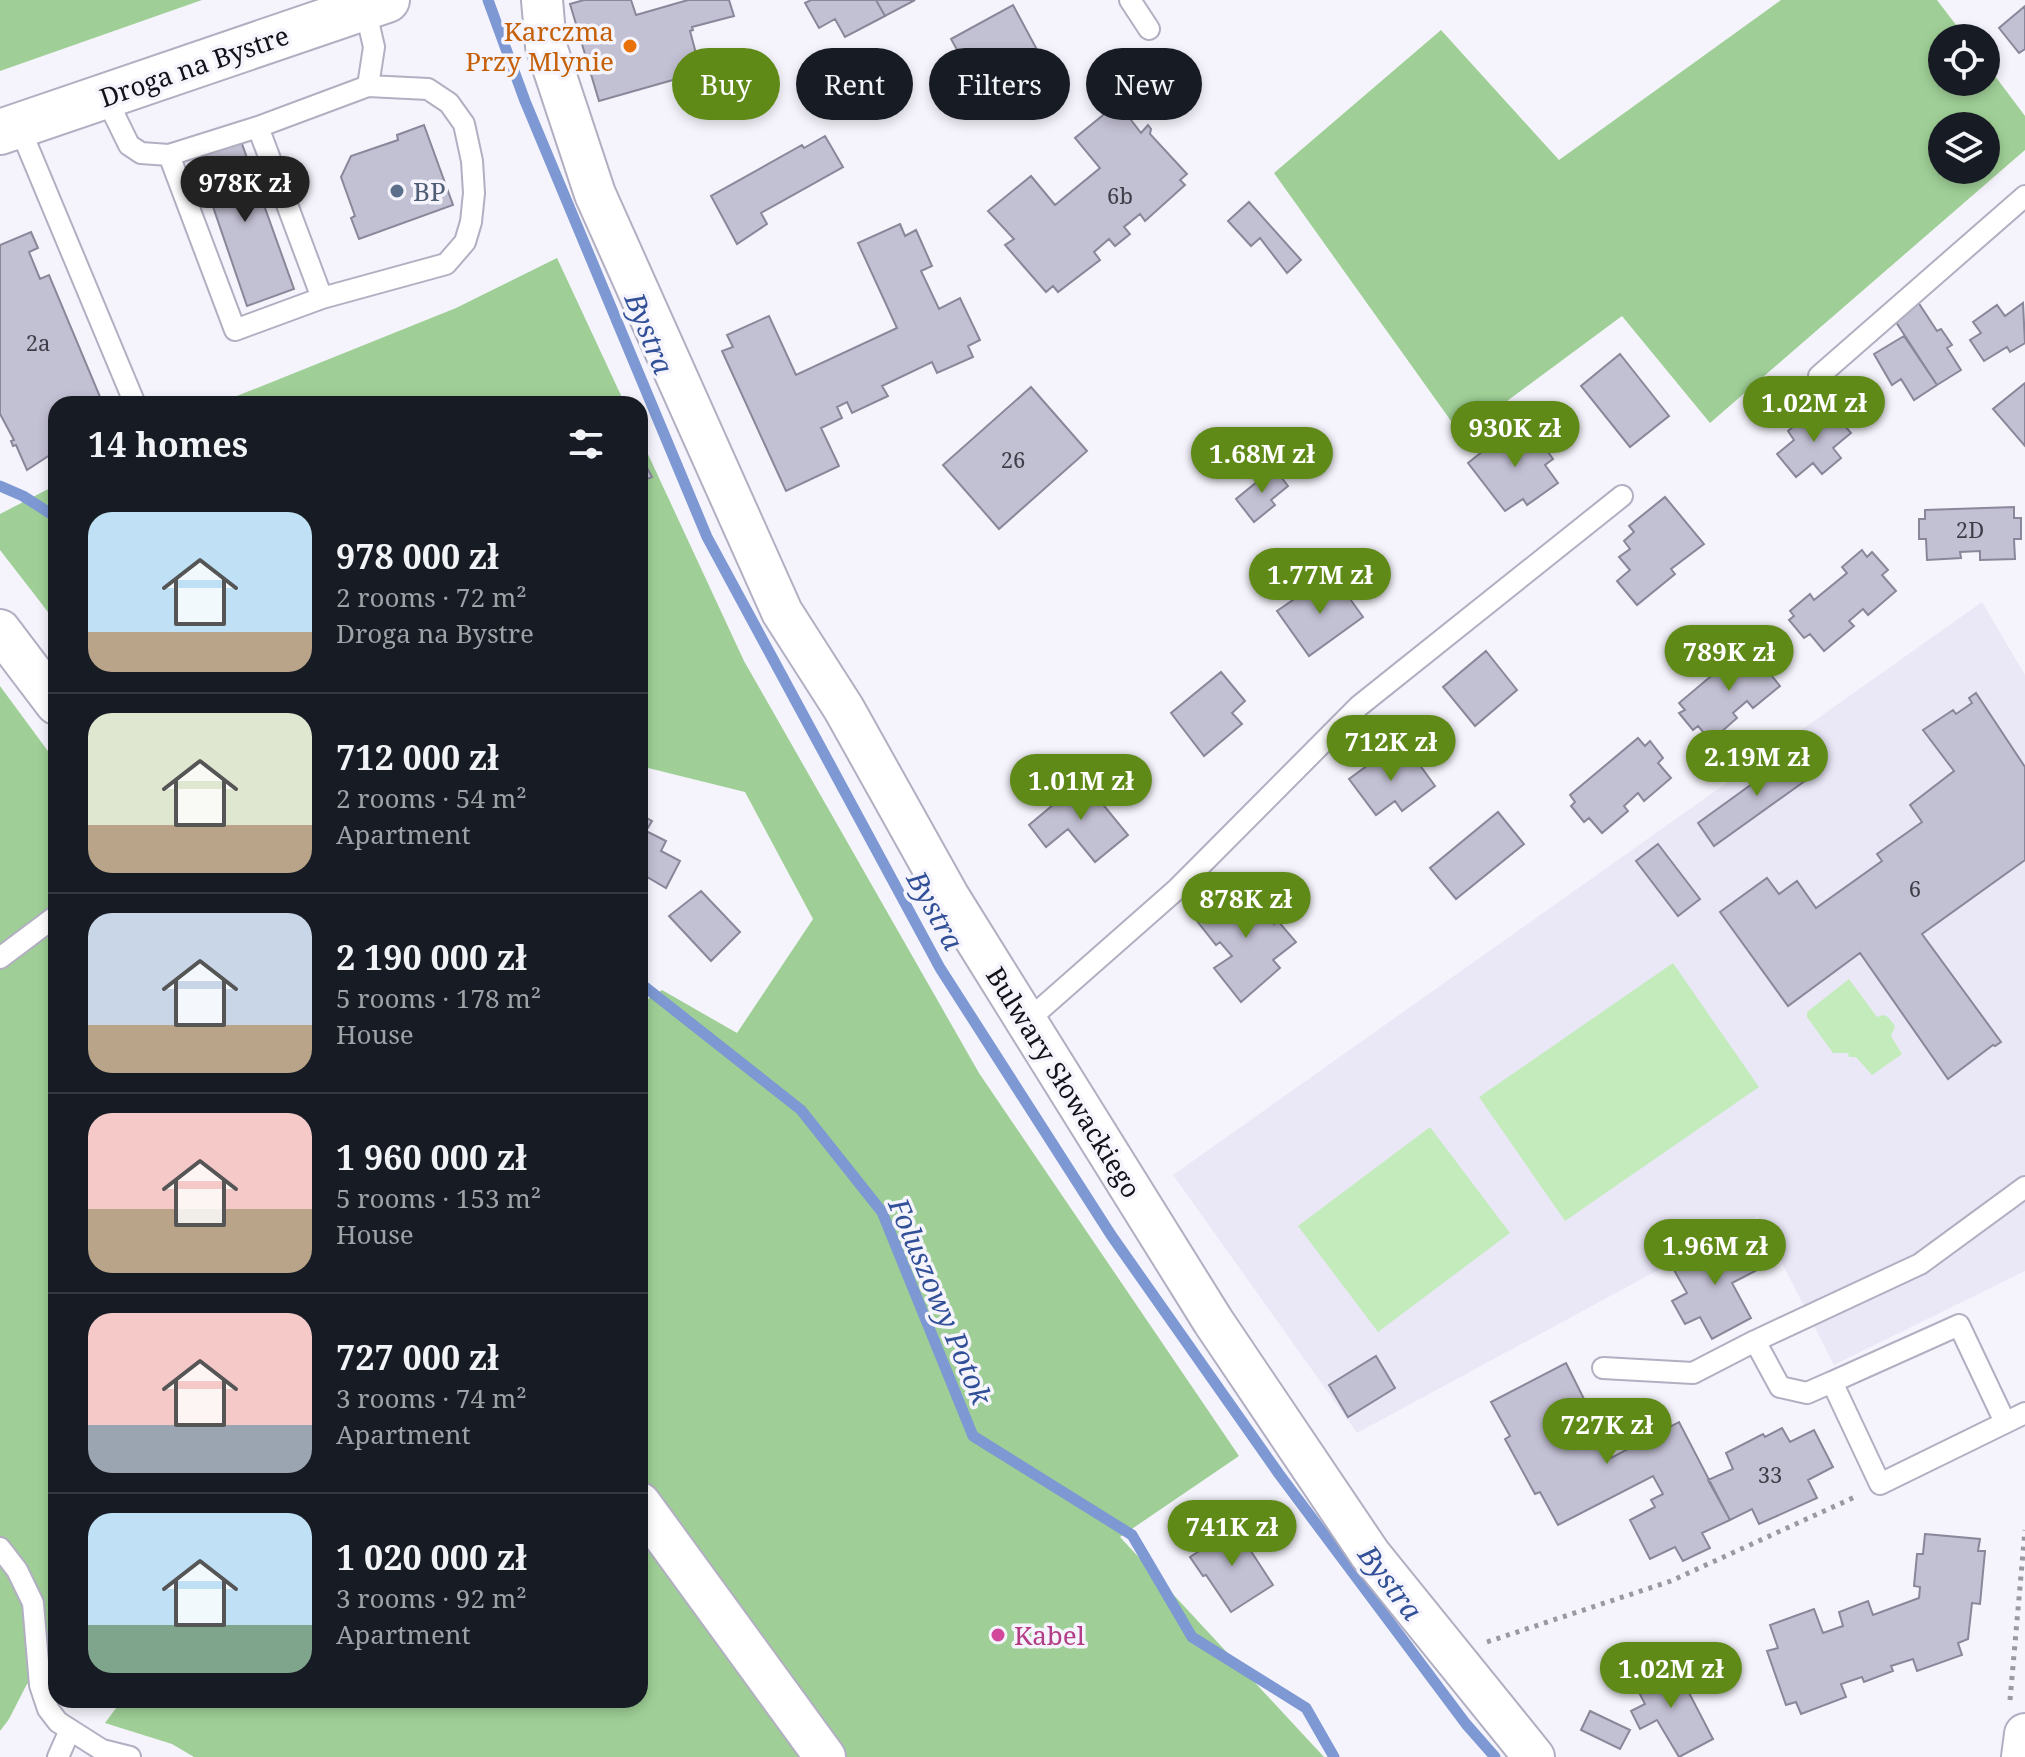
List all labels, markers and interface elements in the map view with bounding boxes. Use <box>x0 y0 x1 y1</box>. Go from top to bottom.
place label: Karczma Przy Mlynie <box>465 13 614 79</box>
street label: Droga na Bystre <box>95 17 293 115</box>
map controls <box>1928 24 2000 184</box>
button: locate <box>1928 24 2000 96</box>
marker: Karczma Przy Mlynie <box>621 37 639 55</box>
chip: Buy <box>672 48 780 120</box>
chip: Rent <box>796 48 913 120</box>
chip: Filters <box>929 48 1070 120</box>
chip: New <box>1086 48 1202 120</box>
button: layers <box>1928 112 2000 184</box>
pin: 978K zł <box>171 156 319 224</box>
text: 978K zł <box>199 164 291 200</box>
place label: BP <box>413 173 446 209</box>
house number: 6b <box>1107 180 1133 210</box>
marker: BP <box>388 182 406 200</box>
water label: Bystra <box>616 286 684 380</box>
house number: 2a <box>26 327 50 357</box>
pin: 1.02M zł <box>1731 376 1897 444</box>
text: 1.02M zł <box>1761 384 1867 420</box>
pin: 930K zł <box>1441 401 1589 469</box>
text: 930K zł <box>1469 409 1561 445</box>
text: 14 homes <box>88 421 248 467</box>
icon: filters <box>564 422 608 466</box>
pin: 1.68M zł <box>1179 427 1345 495</box>
text: 1.68M zł <box>1209 435 1315 471</box>
house number: 26 <box>1001 444 1025 474</box>
house number: 2D <box>1956 514 1984 544</box>
text: 978 000 zł <box>336 533 499 579</box>
icon: home <box>152 544 248 640</box>
pin: 1.77M zł <box>1237 548 1403 616</box>
text: 1.77M zł <box>1267 556 1373 592</box>
text: 2 rooms · 72 m² <box>336 579 527 615</box>
text: Droga na Bystre <box>336 615 534 651</box>
pin: 789K zł <box>1655 625 1803 693</box>
text: 789K zł <box>1683 633 1775 669</box>
pin: 712K zł <box>1317 715 1465 783</box>
text: 712K zł <box>1345 723 1437 759</box>
pin: 2.19M zł <box>1674 730 1840 798</box>
text: 712 000 zł <box>336 734 499 780</box>
text: 2.19M zł <box>1704 738 1810 774</box>
icon: home <box>152 745 248 841</box>
pin: 1.01M zł <box>998 754 1164 822</box>
text: 1.01M zł <box>1028 762 1134 798</box>
text: 2 rooms · 54 m² <box>336 780 527 816</box>
text: Apartment <box>336 816 471 852</box>
water label: Bystra <box>898 863 974 957</box>
pin: 878K zł <box>1172 872 1320 940</box>
house number: 6 <box>1909 873 1921 903</box>
text: 878K zł <box>1200 880 1292 916</box>
text: 2 190 000 zł <box>336 934 527 980</box>
icon: home <box>152 945 248 1041</box>
street label: Bulwary Słowackiego <box>978 960 1150 1204</box>
text: 5 rooms · 178 m² <box>336 980 541 1016</box>
text: House <box>336 1016 414 1052</box>
text: 1 960 000 zł <box>336 1134 527 1180</box>
icon: home <box>152 1145 248 1241</box>
text: 5 rooms · 153 m² <box>336 1180 541 1216</box>
water label: Foluszowy Potok <box>880 1191 1002 1411</box>
text: House <box>336 1216 414 1252</box>
pin: 1.96M zł <box>1632 1219 1798 1287</box>
text: 1.96M zł <box>1662 1227 1768 1263</box>
text: 727 000 zł <box>336 1334 499 1380</box>
icon: home <box>152 1345 248 1441</box>
text: 3 rooms · 74 m² <box>336 1380 527 1416</box>
pin: 727K zł <box>1533 1398 1681 1466</box>
text: 727K zł <box>1561 1406 1653 1442</box>
text: Apartment <box>336 1416 471 1452</box>
house number: 33 <box>1758 1459 1782 1489</box>
pin: 741K zł <box>1158 1500 1306 1568</box>
text: 741K zł <box>1186 1508 1278 1544</box>
text: 1 020 000 zł <box>336 1534 527 1580</box>
water label: Bystra <box>1350 1536 1432 1628</box>
icon: home <box>152 1545 248 1641</box>
text: 3 rooms · 92 m² <box>336 1580 527 1616</box>
text: Apartment <box>336 1616 471 1652</box>
place label: Kabel <box>1014 1617 1085 1653</box>
marker: Kabel <box>989 1626 1007 1644</box>
pin: 1.02M zł <box>1588 1642 1754 1710</box>
text: 1.02M zł <box>1618 1650 1724 1686</box>

